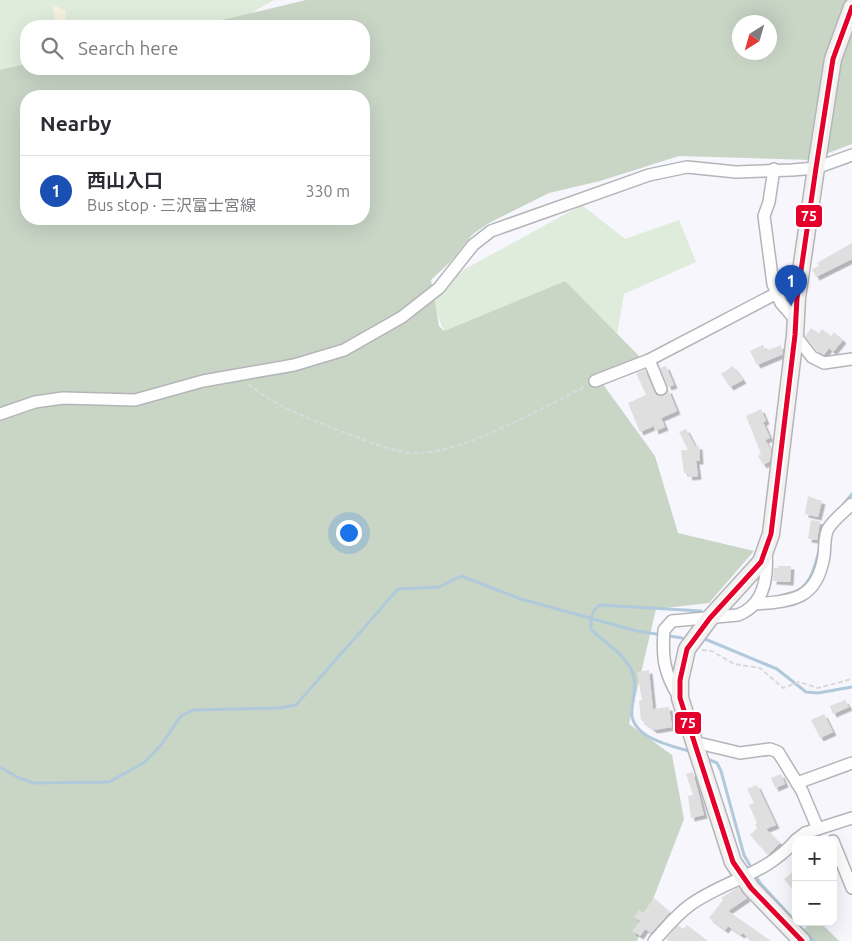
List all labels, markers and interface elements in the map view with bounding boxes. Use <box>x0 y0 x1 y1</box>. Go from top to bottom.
north arrow <box>732 15 777 60</box>
search box <box>20 20 370 75</box>
icon: search <box>38 34 66 62</box>
text: Search here <box>78 37 178 59</box>
text: Nearby <box>40 111 111 135</box>
text: 西山入口 <box>87 169 163 191</box>
text: 1 <box>51 182 61 200</box>
text: 330 m <box>305 182 350 200</box>
text: Bus stop · 三沢富士宮線 <box>87 196 256 214</box>
line badge: 75 <box>795 204 823 228</box>
text: 75 <box>801 208 817 224</box>
pin: 1 <box>775 265 807 306</box>
your location <box>336 520 362 546</box>
line badge: 75 <box>674 711 702 735</box>
text: 75 <box>680 715 696 731</box>
map controls <box>792 836 837 926</box>
button: + <box>792 836 837 881</box>
button: − <box>792 881 837 926</box>

